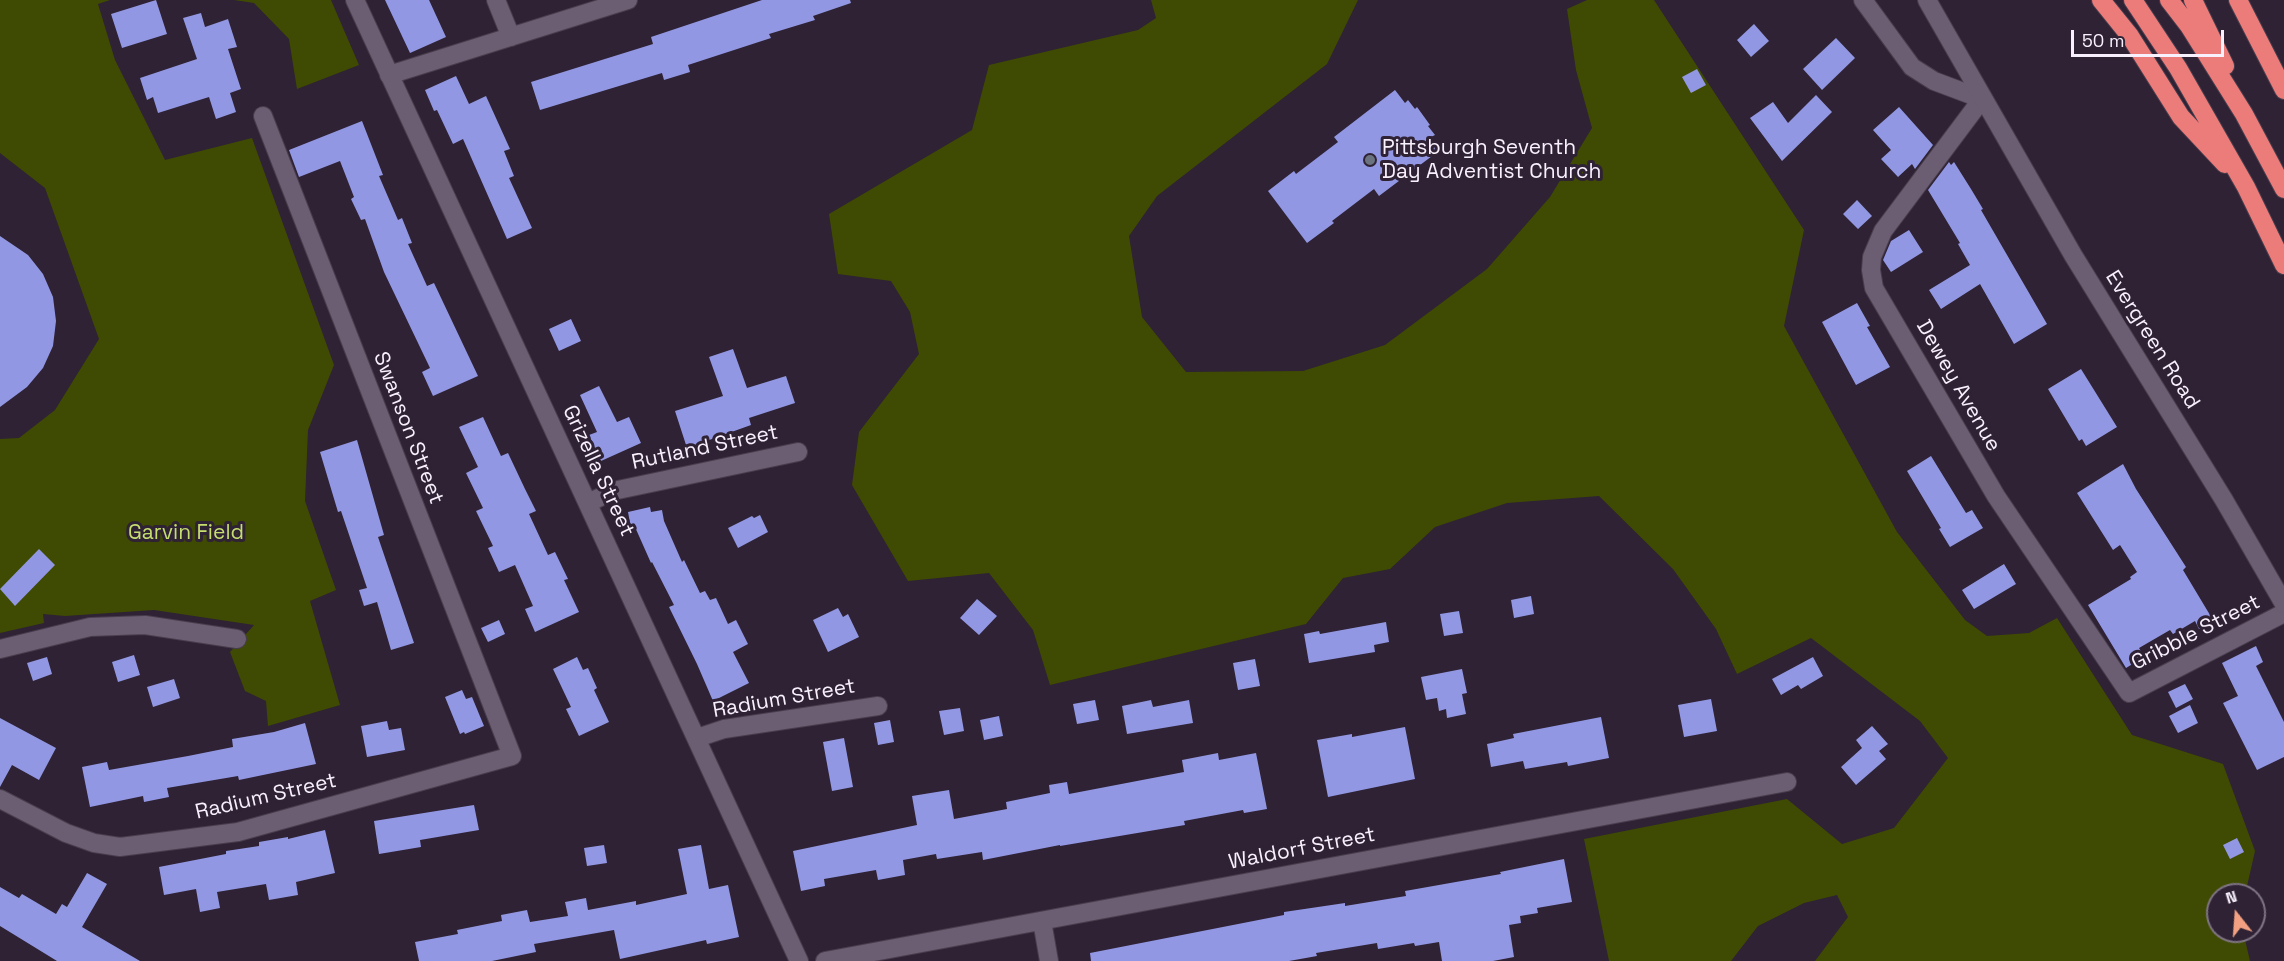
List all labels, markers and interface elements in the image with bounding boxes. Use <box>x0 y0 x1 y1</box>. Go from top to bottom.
scale bar <box>2074 18 2227 56</box>
text: 50 m <box>2082 29 2124 52</box>
place label: Pittsburgh Seventh Day Adventist Church <box>1382 135 1601 185</box>
marker: Pittsburgh Seventh Day Adventist Church <box>1363 153 1377 167</box>
street label: Evergreen Road <box>2099 266 2205 414</box>
street label: Dewey Avenue <box>1910 316 2006 456</box>
street label: Swanson Street <box>367 348 449 508</box>
street label: Grizella Street <box>557 401 639 541</box>
street label: Rutland Street <box>630 420 780 476</box>
park label: Garvin Field <box>128 520 244 546</box>
street label: Gribble Street <box>2127 590 2265 676</box>
street label: Radium Street <box>711 674 857 724</box>
street label: Radium Street <box>193 769 339 825</box>
street label: Waldorf Street <box>1227 822 1377 876</box>
north arrow <box>2206 883 2266 943</box>
text: N <box>2223 886 2239 909</box>

